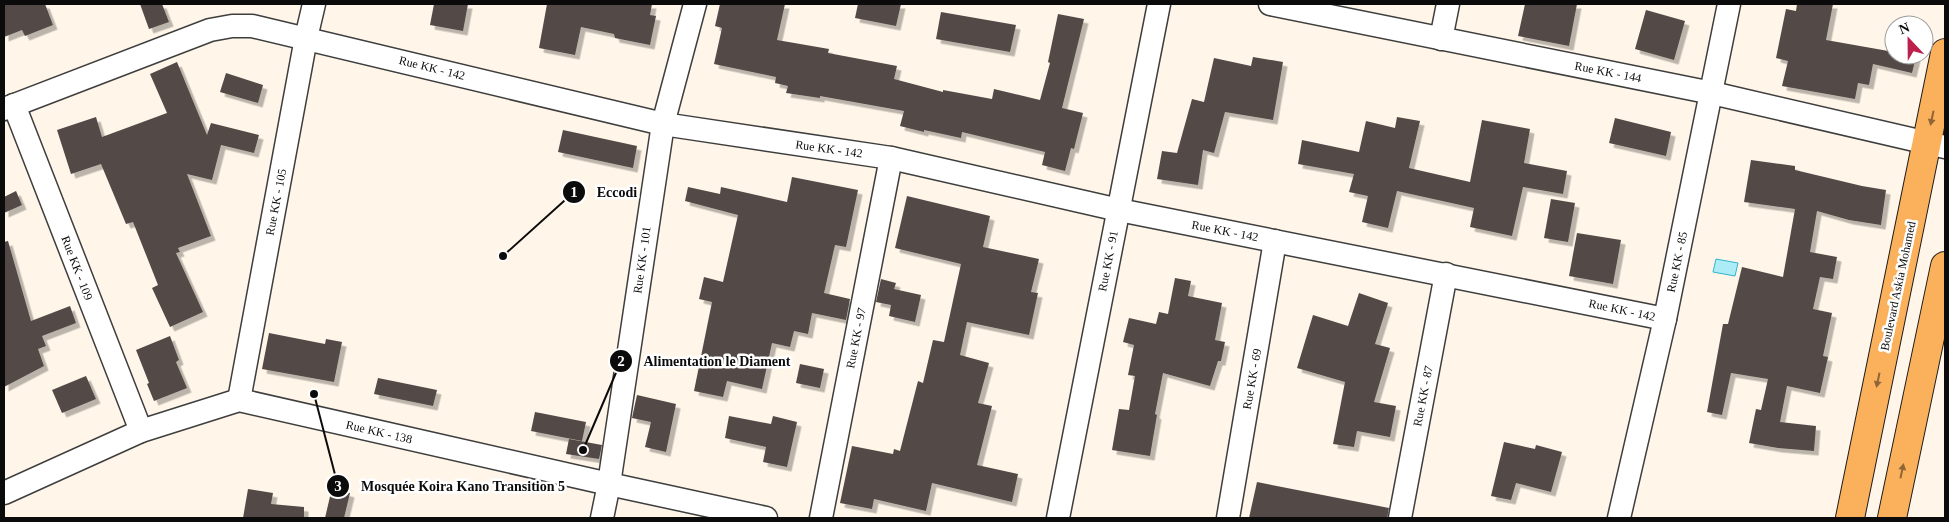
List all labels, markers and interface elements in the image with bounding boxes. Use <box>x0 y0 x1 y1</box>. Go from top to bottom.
north arrow <box>1884 15 1934 65</box>
text: N <box>1897 20 1912 37</box>
street label: Rue KK - 142 <box>397 53 467 83</box>
street label: Rue KK - 144 <box>1573 59 1643 85</box>
one-way arrow <box>1928 110 1936 125</box>
street label: Rue KK - 142 <box>795 137 863 161</box>
street label: Rue KK - 105 <box>263 167 289 237</box>
callout: Eccodi <box>562 177 647 206</box>
text: 1 <box>570 184 578 200</box>
text: Eccodi <box>597 185 637 200</box>
street label: Rue KK - 142 <box>1190 218 1260 244</box>
street label: Boulevard Askia Mohamed <box>1877 220 1919 352</box>
street label: Rue KK - 101 <box>630 226 654 294</box>
street label: Rue KK - 91 <box>1095 229 1121 293</box>
street label: Rue KK - 85 <box>1664 230 1690 294</box>
street label: Rue KK - 109 <box>58 234 96 302</box>
street label: Rue KK - 142 <box>1587 296 1657 324</box>
street label: Rue KK - 97 <box>843 306 869 370</box>
callout: Alimentation le Diament <box>608 347 800 376</box>
street label: Rue KK - 69 <box>1240 347 1264 411</box>
text: 2 <box>617 353 625 369</box>
text: Alimentation le Diament <box>644 354 791 369</box>
street label: Rue KK - 87 <box>1410 364 1436 428</box>
one-way arrow <box>1874 372 1882 388</box>
street label: Rue KK - 138 <box>344 418 414 446</box>
one-way arrow <box>1898 462 1906 478</box>
callout: Mosquée Koira Kano Transition 5 <box>326 472 575 501</box>
text: 3 <box>334 478 342 494</box>
text: Mosquée Koira Kano Transition 5 <box>361 479 565 494</box>

